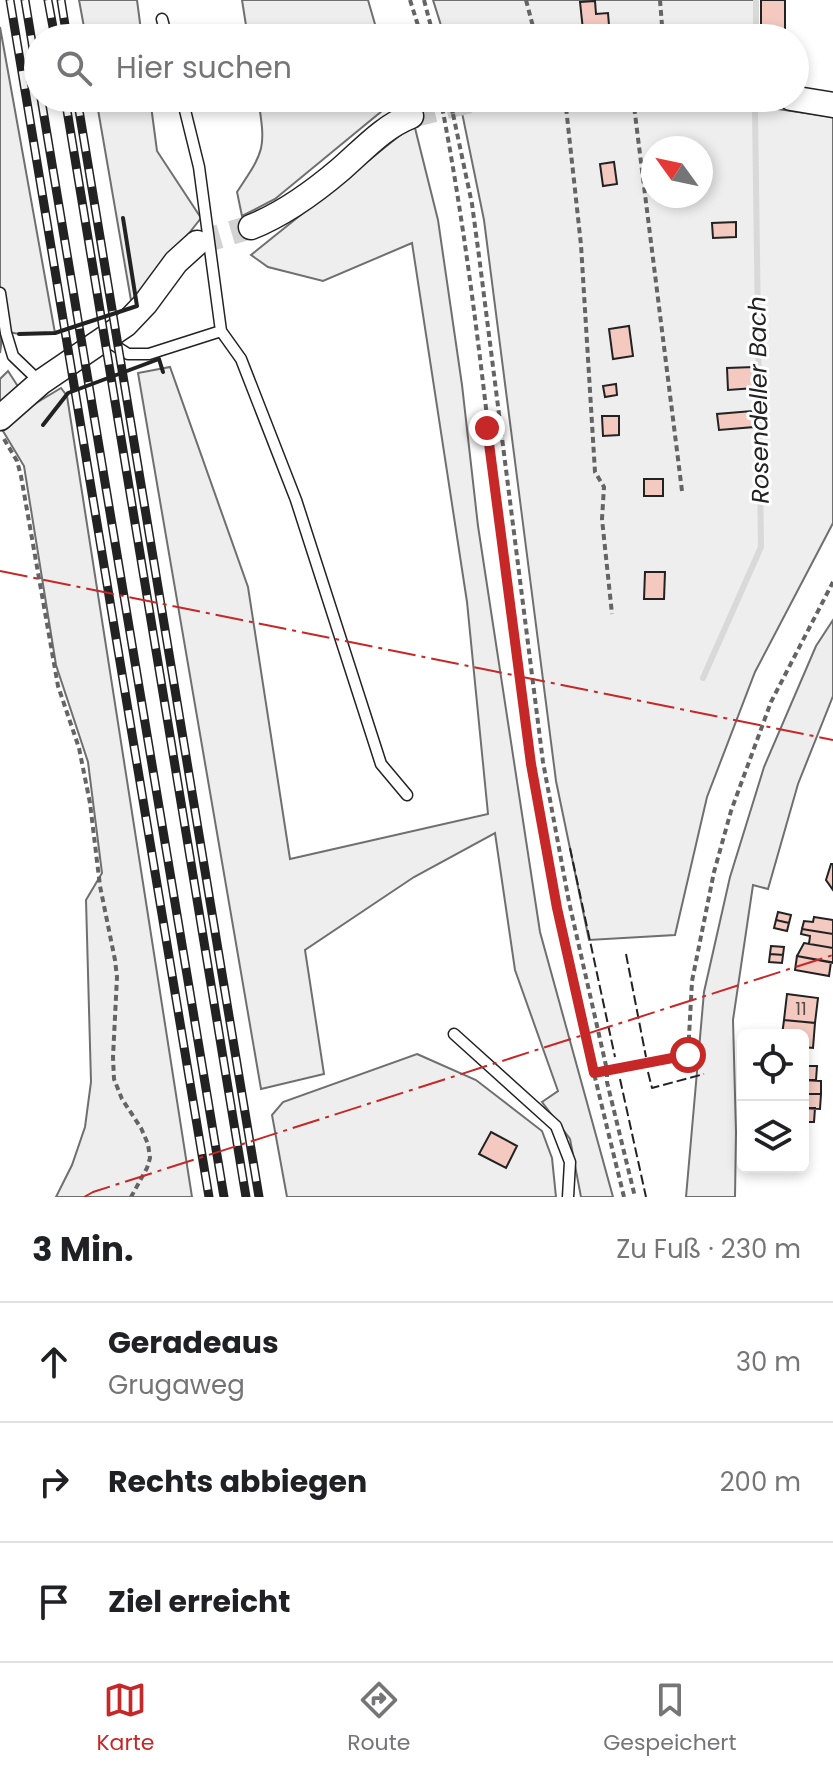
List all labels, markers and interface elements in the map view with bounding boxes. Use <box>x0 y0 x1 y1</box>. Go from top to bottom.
search box <box>24 24 809 112</box>
icon: search <box>52 46 96 90</box>
text: Hier suchen <box>116 46 292 89</box>
north arrow <box>641 136 713 208</box>
water label: Rosendeller Bach <box>740 296 777 504</box>
route end <box>469 410 505 446</box>
house number: 11 <box>795 996 807 1021</box>
map controls <box>737 1029 809 1173</box>
button: locate <box>737 1029 809 1101</box>
route start <box>670 1037 706 1073</box>
button: layers <box>737 1101 809 1173</box>
text: 3 Min. <box>32 1225 134 1273</box>
text: Zu Fuß · 230 m <box>616 1231 801 1267</box>
text: Geradeaus <box>108 1321 279 1364</box>
icon: ahead <box>32 1340 76 1384</box>
text: 30 m <box>736 1344 801 1380</box>
text: Grugaweg <box>108 1367 245 1403</box>
icon: right <box>32 1460 76 1504</box>
text: Rechts abbiegen <box>108 1460 367 1503</box>
text: 200 m <box>720 1464 801 1500</box>
icon: arrive <box>32 1580 76 1624</box>
text: Ziel erreicht <box>108 1580 290 1623</box>
tab: Karte <box>96 1678 154 1759</box>
tab: Route <box>347 1678 410 1759</box>
tab: Gespeichert <box>603 1678 737 1759</box>

